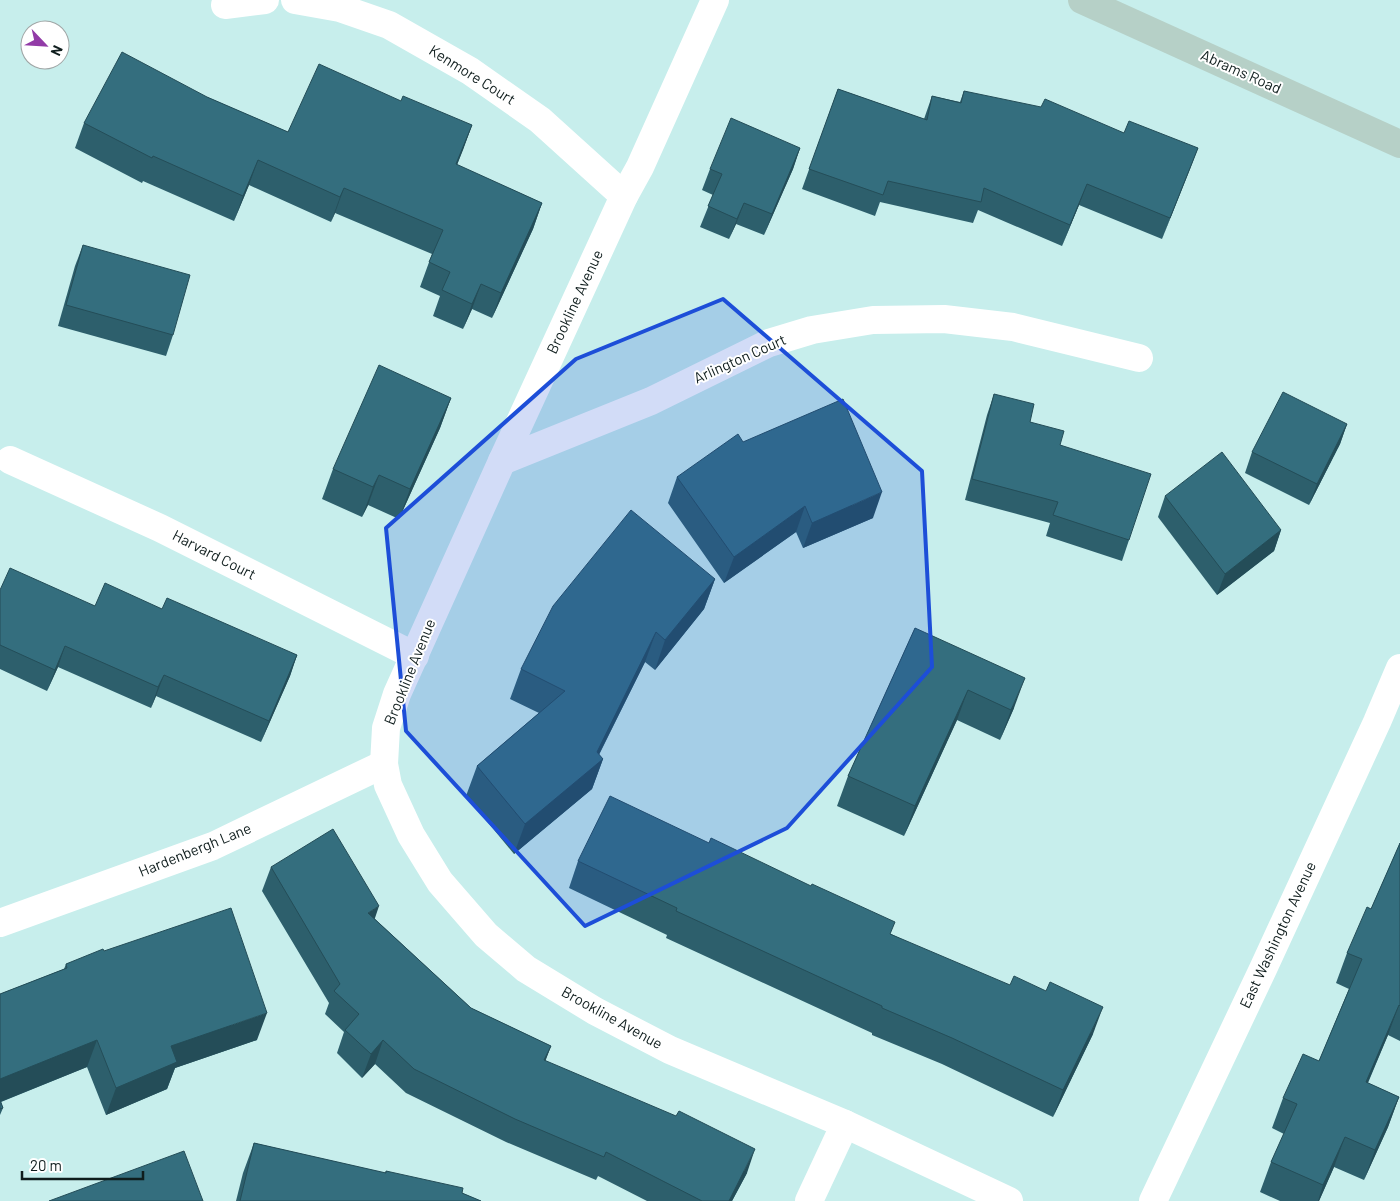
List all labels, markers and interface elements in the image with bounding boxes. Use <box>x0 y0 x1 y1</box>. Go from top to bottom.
north arrow <box>20 20 70 70</box>
street label: Kenmore Court <box>426 40 519 108</box>
text: N <box>48 43 67 59</box>
street label: Abrams Road <box>1198 45 1284 97</box>
street label: Brookline Avenue <box>542 247 606 356</box>
street label: Arlington Court <box>691 330 788 386</box>
street label: Harvard Court <box>170 525 259 583</box>
street label: Brookline Avenue <box>380 616 439 727</box>
street label: Hardenbergh Lane <box>136 818 254 880</box>
street label: East Washington Avenue <box>1235 858 1319 1011</box>
street label: Brookline Avenue <box>559 982 666 1052</box>
scale bar <box>22 1148 144 1180</box>
text: 20 m <box>30 1156 62 1174</box>

